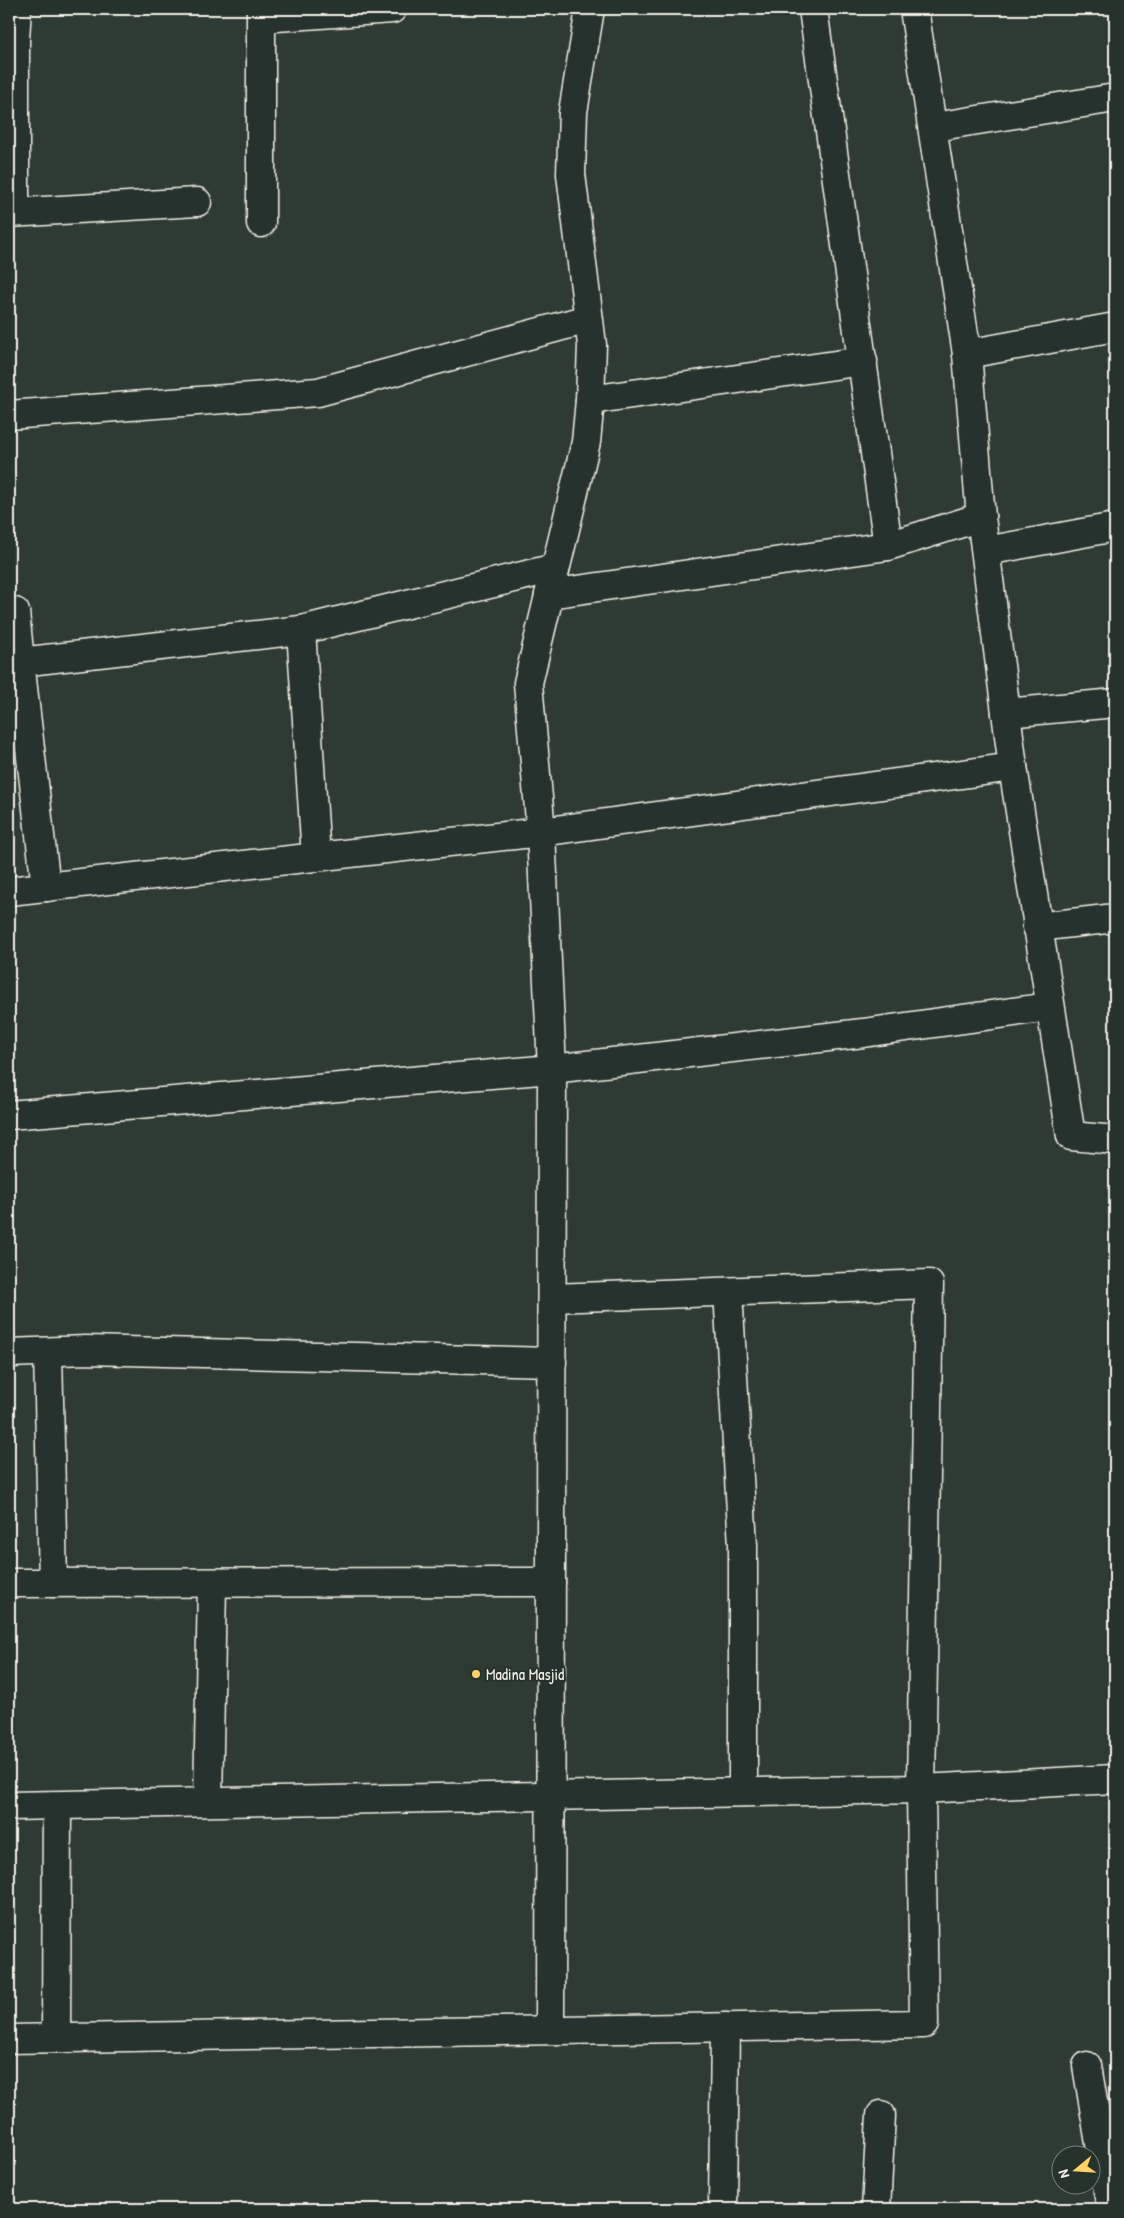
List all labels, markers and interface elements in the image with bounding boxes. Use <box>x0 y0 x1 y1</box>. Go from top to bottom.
place label: Madina Masjid <box>486 1663 564 1685</box>
marker: Madina Masjid <box>470 1668 482 1680</box>
north arrow <box>1052 2146 1102 2196</box>
text: N <box>1053 2167 1073 2181</box>

